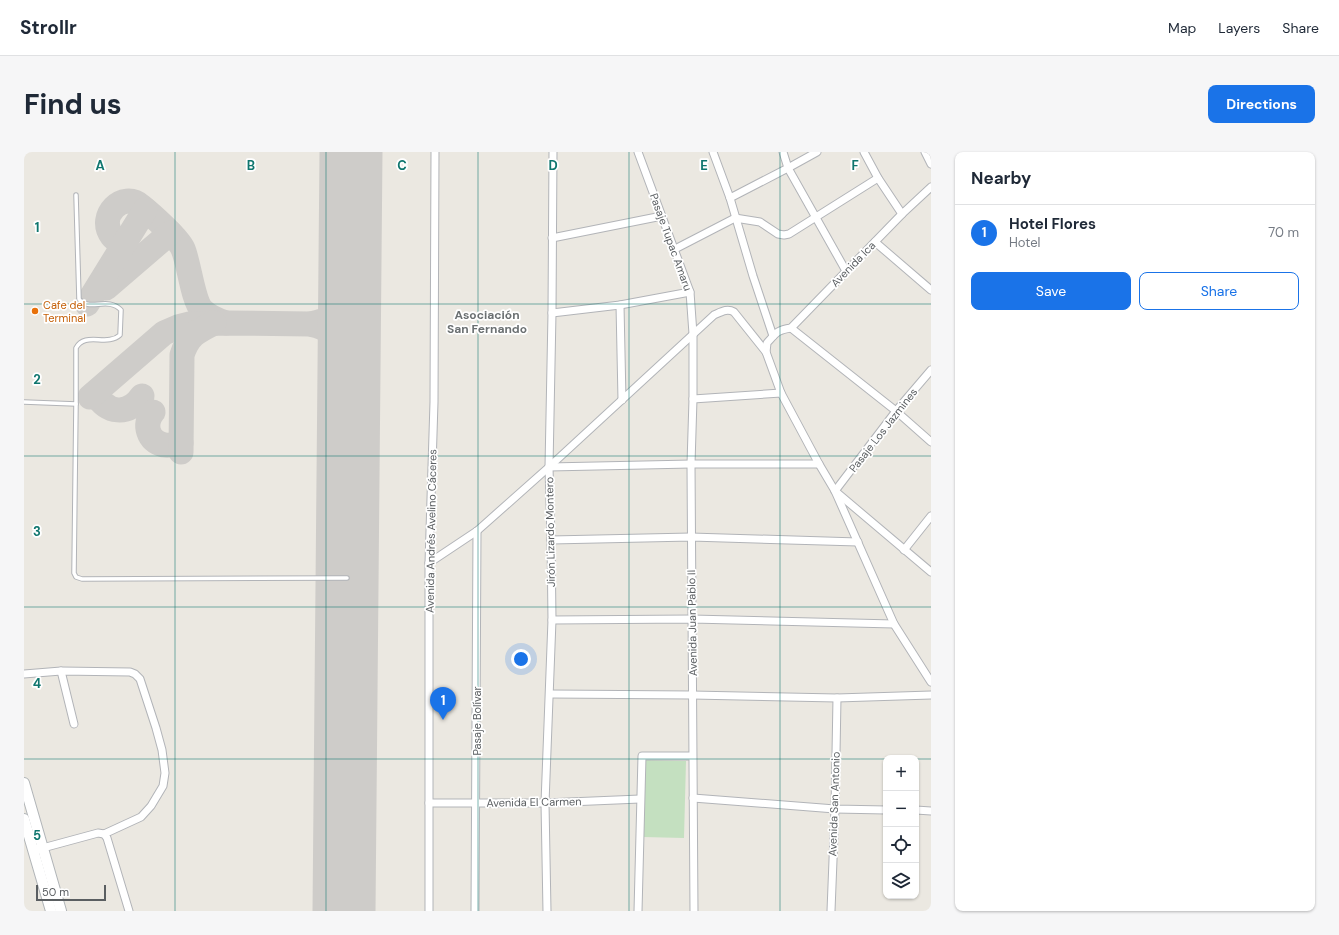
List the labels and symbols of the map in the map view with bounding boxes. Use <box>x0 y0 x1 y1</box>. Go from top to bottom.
text: A <box>95 157 105 174</box>
text: B <box>247 157 255 174</box>
text: C <box>397 157 407 174</box>
text: D <box>548 157 558 174</box>
text: E <box>700 157 708 174</box>
text: F <box>851 157 859 174</box>
street label: Pasaje Tupac Amaru <box>647 191 695 293</box>
text: 1 <box>35 219 39 236</box>
street label: Avenida Ica <box>828 238 878 290</box>
place label: Cafe del Terminal <box>43 298 86 325</box>
marker: Cafe del Terminal <box>30 306 40 316</box>
district label: Asociación San Fernando <box>447 307 527 337</box>
text: 2 <box>33 371 41 388</box>
street label: Pasaje Los Jazmines <box>846 385 920 475</box>
street label: Avenida Andrés Avelino Cáceres <box>423 449 439 613</box>
street label: Jirón Lizardo Montero <box>542 477 558 587</box>
text: 3 <box>33 523 41 540</box>
street label: Avenida Juan Pablo II <box>684 570 700 676</box>
your location <box>511 649 531 669</box>
text: 4 <box>33 675 41 692</box>
street label: Pasaje Bolívar <box>470 686 484 756</box>
pin: 1 <box>430 687 456 720</box>
street label: Avenida San Antonio <box>825 751 843 857</box>
street label: Avenida El Carmen <box>486 794 582 810</box>
text: 5 <box>33 827 41 844</box>
scale bar <box>36 883 106 902</box>

